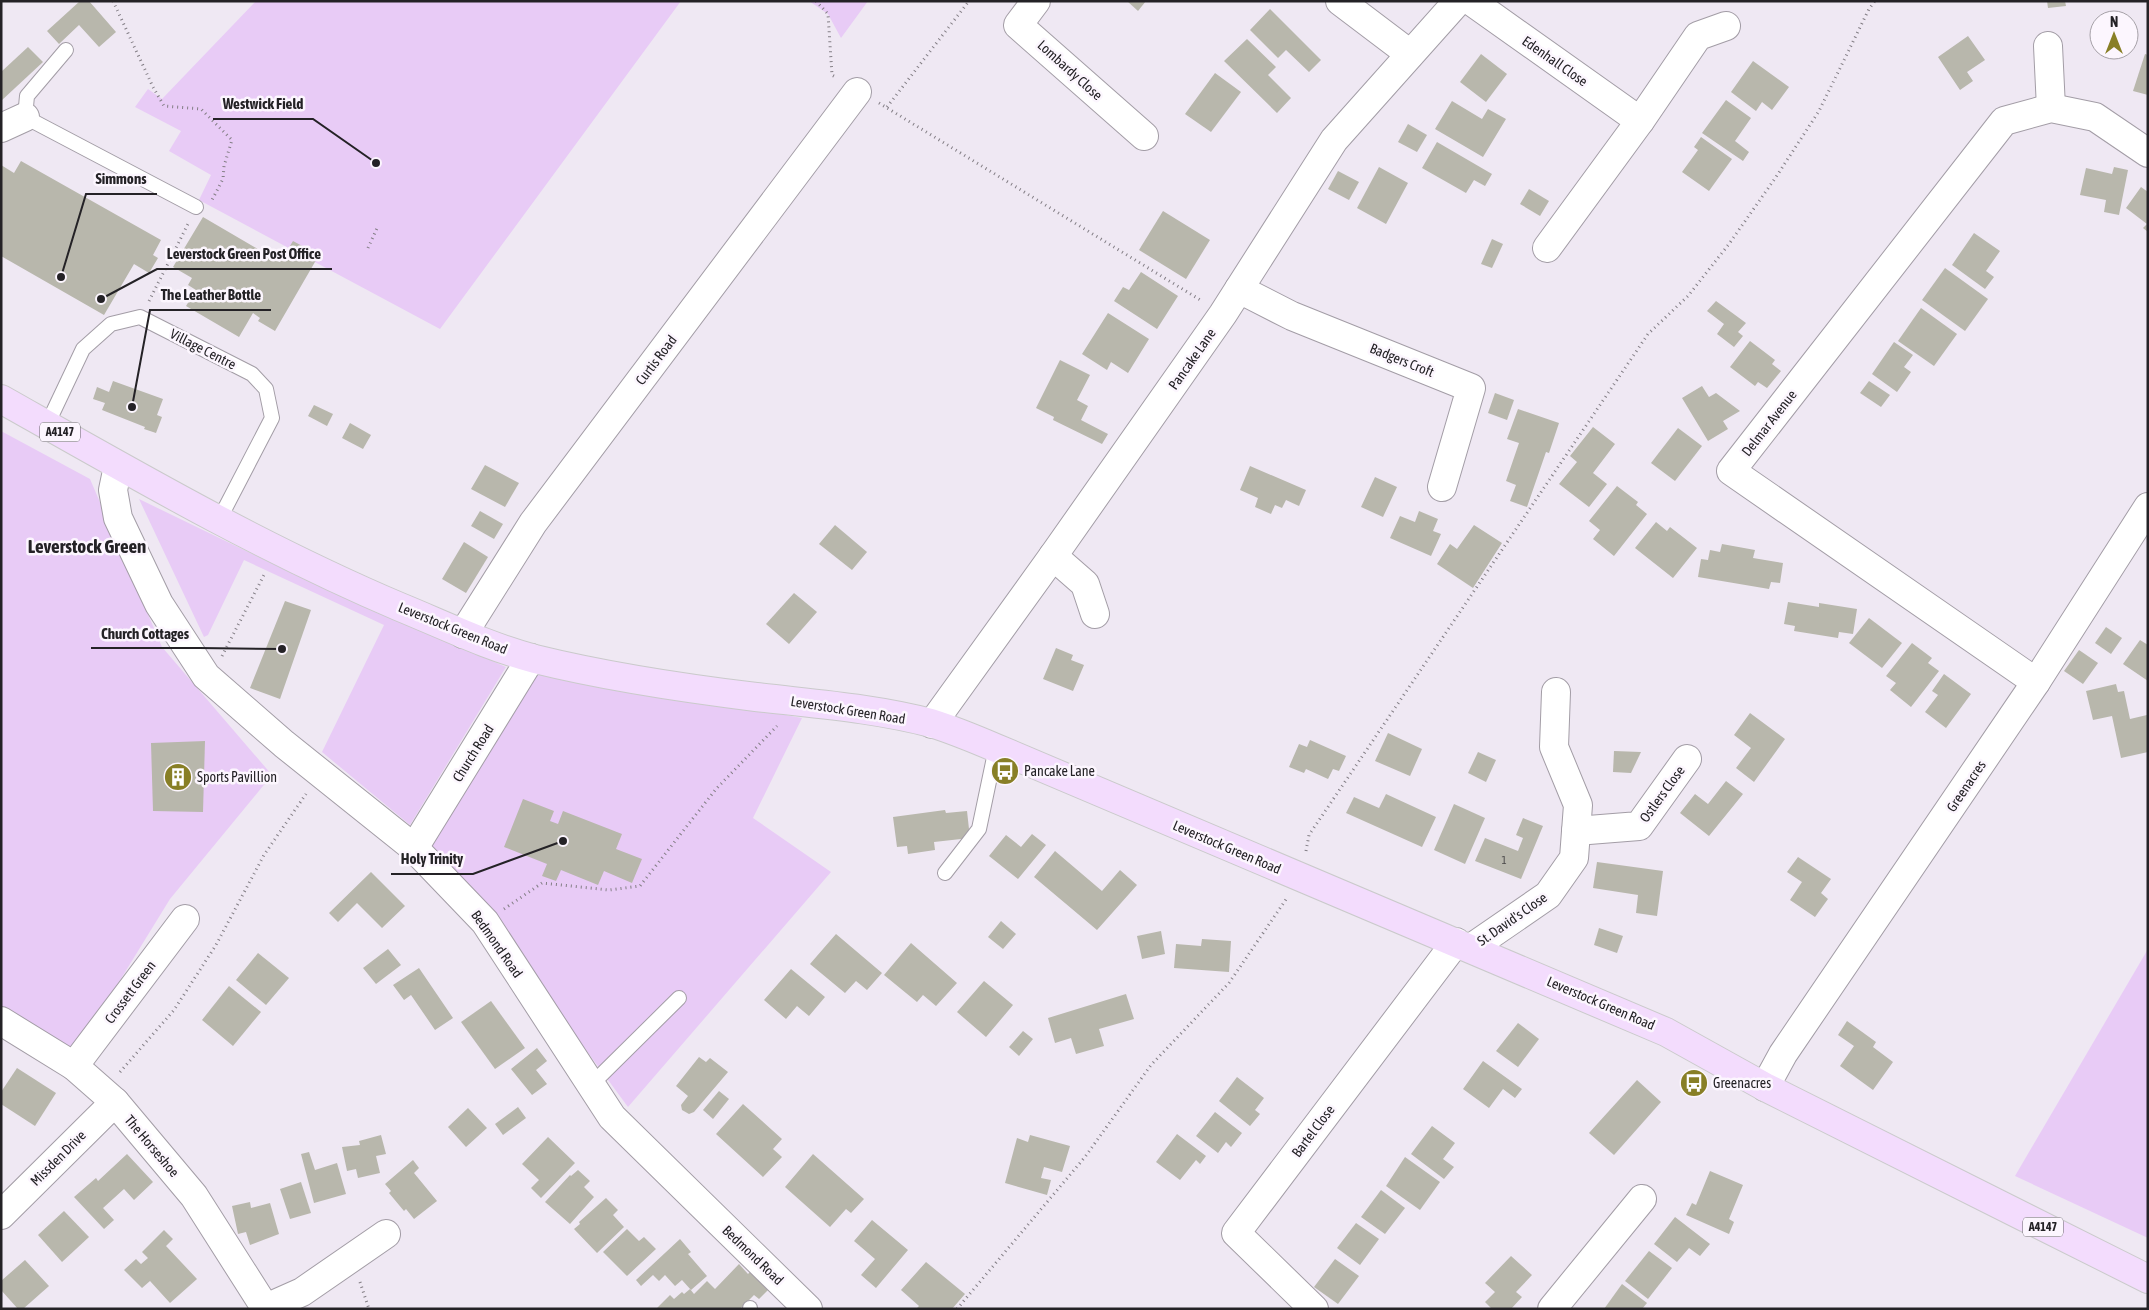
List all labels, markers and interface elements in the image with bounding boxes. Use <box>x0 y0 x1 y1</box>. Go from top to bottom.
north arrow <box>2089 10 2139 60</box>
text: N <box>2110 14 2118 30</box>
street label: Edenhall Close <box>1519 33 1591 89</box>
street label: Lombardy Close <box>1034 37 1106 103</box>
callout: Westwick Field <box>213 89 313 119</box>
text: Westwick Field <box>222 95 303 112</box>
callout: Simmons <box>86 164 157 194</box>
text: Simmons <box>96 170 147 187</box>
callout: Leverstock Green Post Office <box>157 239 332 269</box>
text: Leverstock Green Post Office <box>167 245 321 262</box>
callout: The Leather Bottle <box>150 280 271 310</box>
text: The Leather Bottle <box>161 286 261 303</box>
street label: Pancake Lane <box>1165 325 1219 393</box>
street label: Village Centre <box>167 326 239 372</box>
street label: Curtis Road <box>632 332 680 388</box>
street label: Badgers Croft <box>1368 340 1436 380</box>
street label: Delmar Avenue <box>1738 387 1800 459</box>
road number: A4147 <box>40 422 80 442</box>
district label: Leverstock Green <box>28 535 146 557</box>
street label: Leverstock Green Road <box>396 599 510 657</box>
callout: Church Cottages <box>91 618 199 648</box>
text: Church Cottages <box>101 625 190 642</box>
street label: Leverstock Green Road <box>789 693 907 727</box>
street label: Church Road <box>449 721 497 785</box>
bus stop icon: Pancake Lane <box>990 756 1020 786</box>
street label: Greenacres <box>1943 757 1989 815</box>
building icon: Sports Pavillion <box>163 762 193 792</box>
place label: Pancake Lane <box>1024 763 1095 779</box>
street label: Ostlers Close <box>1636 763 1688 825</box>
place label: Sports Pavillion <box>197 769 277 785</box>
street label: Leverstock Green Road <box>1170 817 1284 877</box>
callout: Holy Trinity <box>391 844 473 874</box>
text: Holy Trinity <box>401 850 464 867</box>
house number: 1 <box>1501 854 1507 866</box>
street label: St. David's Close <box>1474 889 1550 949</box>
street label: Bedmond Road <box>468 907 526 981</box>
street label: Crossett Green <box>101 958 159 1026</box>
street label: Leverstock Green Road <box>1544 973 1658 1033</box>
bus stop icon: Greenacres <box>1679 1068 1709 1098</box>
place label: Greenacres <box>1713 1075 1771 1091</box>
street label: Bartel Close <box>1288 1102 1338 1160</box>
street label: The Horseshoe <box>122 1112 182 1180</box>
street label: Missden Drive <box>27 1127 89 1189</box>
road number: A4147 <box>2023 1218 2063 1236</box>
street label: Bedmond Road <box>719 1222 787 1288</box>

